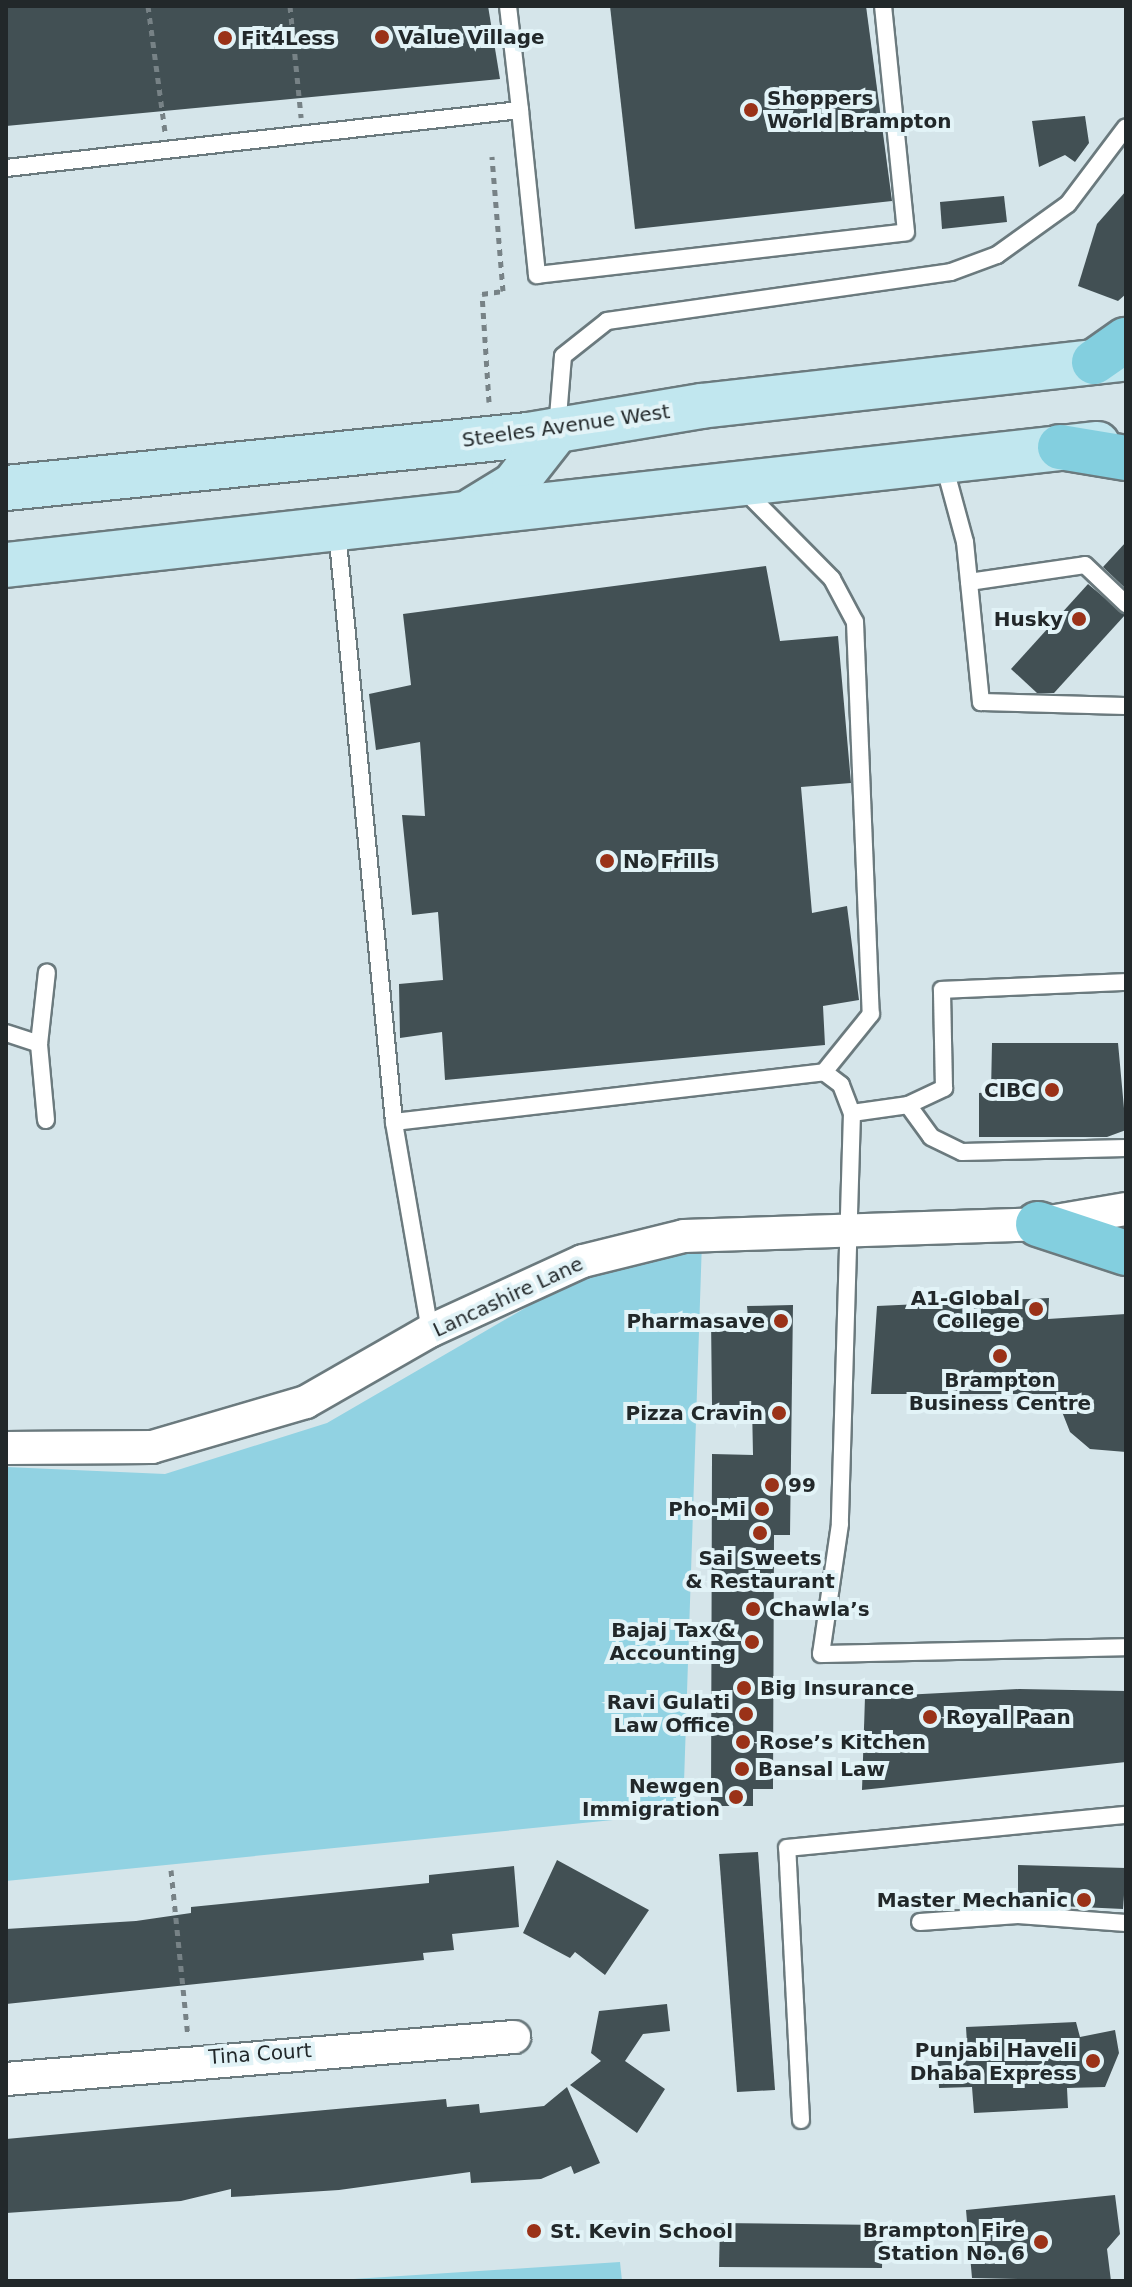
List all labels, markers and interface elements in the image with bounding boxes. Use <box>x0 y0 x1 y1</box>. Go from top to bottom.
place label: Value Village <box>398 25 545 49</box>
place label: Fit4Less <box>241 26 335 50</box>
marker: Value Village <box>373 28 391 46</box>
marker: Fit4Less <box>216 29 234 47</box>
place label: Shoppers World Brampton <box>767 86 951 133</box>
marker: Shoppers World Brampton <box>742 101 760 119</box>
street label: Steeles Avenue West <box>461 400 671 452</box>
place label: Husky <box>994 607 1063 631</box>
marker: Husky <box>1070 610 1088 628</box>
place label: No Frills <box>623 849 715 873</box>
marker: No Frills <box>598 852 616 870</box>
place label: CIBC <box>984 1078 1036 1102</box>
marker: CIBC <box>1043 1081 1061 1099</box>
street label: Lancashire Lane <box>429 1252 587 1342</box>
place label: A1-Global College <box>911 1286 1020 1333</box>
marker: A1-Global College <box>1027 1300 1045 1318</box>
place label: Pharmasave <box>626 1309 765 1333</box>
marker: Pharmasave <box>772 1312 790 1330</box>
marker: Brampton Business Centre <box>991 1347 1009 1365</box>
place label: Brampton Business Centre <box>909 1368 1091 1415</box>
place label: Pizza Cravin <box>626 1401 763 1425</box>
marker: Pizza Cravin <box>770 1404 788 1422</box>
place label: 99 <box>788 1473 816 1497</box>
marker: 99 <box>763 1476 781 1494</box>
place label: Pho-Mi <box>668 1497 746 1521</box>
marker: Pho-Mi <box>753 1500 771 1518</box>
marker: Sai Sweets & Restaurant <box>751 1524 769 1542</box>
place label: Sai Sweets & Restaurant <box>685 1546 835 1593</box>
place label: Chawla’s <box>769 1597 870 1621</box>
marker: Chawla’s <box>744 1600 762 1618</box>
place label: Bajaj Tax & Accounting <box>610 1618 736 1665</box>
marker: Bajaj Tax & Accounting <box>743 1633 761 1651</box>
place label: Big Insurance <box>760 1676 914 1700</box>
marker: Big Insurance <box>735 1679 753 1697</box>
place label: Ravi Gulati Law Office <box>607 1690 730 1737</box>
marker: Ravi Gulati Law Office <box>737 1705 755 1723</box>
place label: Royal Paan <box>946 1705 1071 1729</box>
marker: Royal Paan <box>921 1708 939 1726</box>
place label: Rose’s Kitchen <box>759 1730 926 1754</box>
marker: Rose’s Kitchen <box>734 1733 752 1751</box>
place label: Bansal Law <box>758 1757 885 1781</box>
marker: Bansal Law <box>733 1760 751 1778</box>
place label: Newgen Immigration <box>582 1774 720 1821</box>
marker: Newgen Immigration <box>727 1788 745 1806</box>
place label: Master Mechanic <box>877 1888 1068 1912</box>
marker: Master Mechanic <box>1075 1891 1093 1909</box>
street label: Tina Court <box>208 2038 312 2070</box>
place label: Punjabi Haveli Dhaba Express <box>910 2038 1077 2085</box>
marker: Punjabi Haveli Dhaba Express <box>1084 2052 1102 2070</box>
place label: Brampton Fire Station No. 6 <box>863 2218 1025 2265</box>
place label: St. Kevin School <box>550 2219 733 2243</box>
marker: St. Kevin School <box>525 2222 543 2240</box>
marker: Brampton Fire Station No. 6 <box>1032 2233 1050 2251</box>

